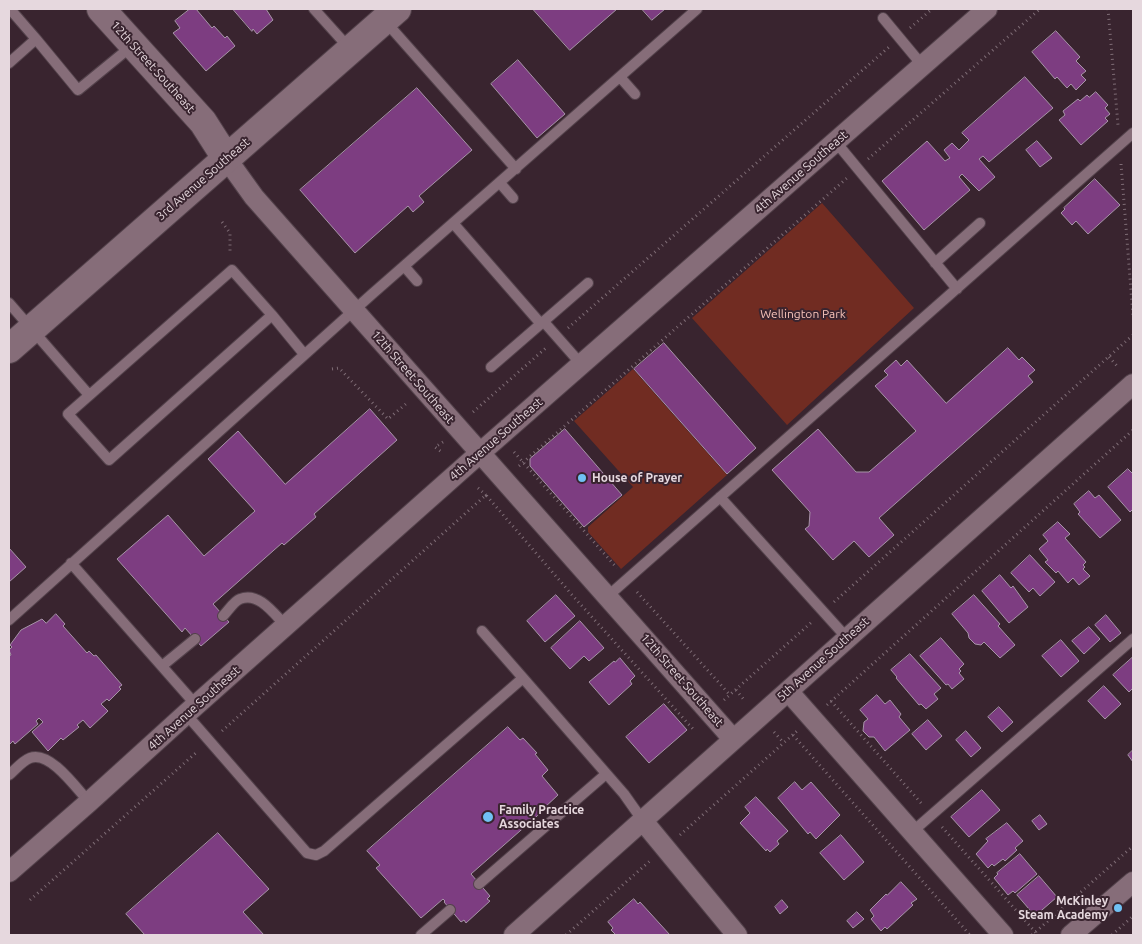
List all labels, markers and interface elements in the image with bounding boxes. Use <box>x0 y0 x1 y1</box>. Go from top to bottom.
street label: 12th Street Southeast <box>108 18 198 116</box>
street label: 4th Avenue Southeast <box>751 128 851 216</box>
street label: 3rd Avenue Southeast <box>153 135 253 223</box>
park label: Wellington Park <box>760 307 846 321</box>
street label: 12th Street Southeast <box>369 328 457 426</box>
street label: 4th Avenue Southeast <box>446 395 546 483</box>
place label: House of Prayer <box>592 471 682 485</box>
marker: House of Prayer <box>576 472 588 484</box>
street label: 5th Avenue Southeast <box>774 614 872 704</box>
street label: 12th Street Southeast <box>638 631 726 729</box>
street label: 4th Avenue Southeast <box>145 663 243 753</box>
place label: Family Practice Associates <box>499 803 584 831</box>
marker: Family Practice Associates <box>481 810 495 824</box>
place label: McKinley Steam Academy <box>1018 894 1108 922</box>
marker: McKinley Steam Academy <box>1112 902 1124 914</box>

